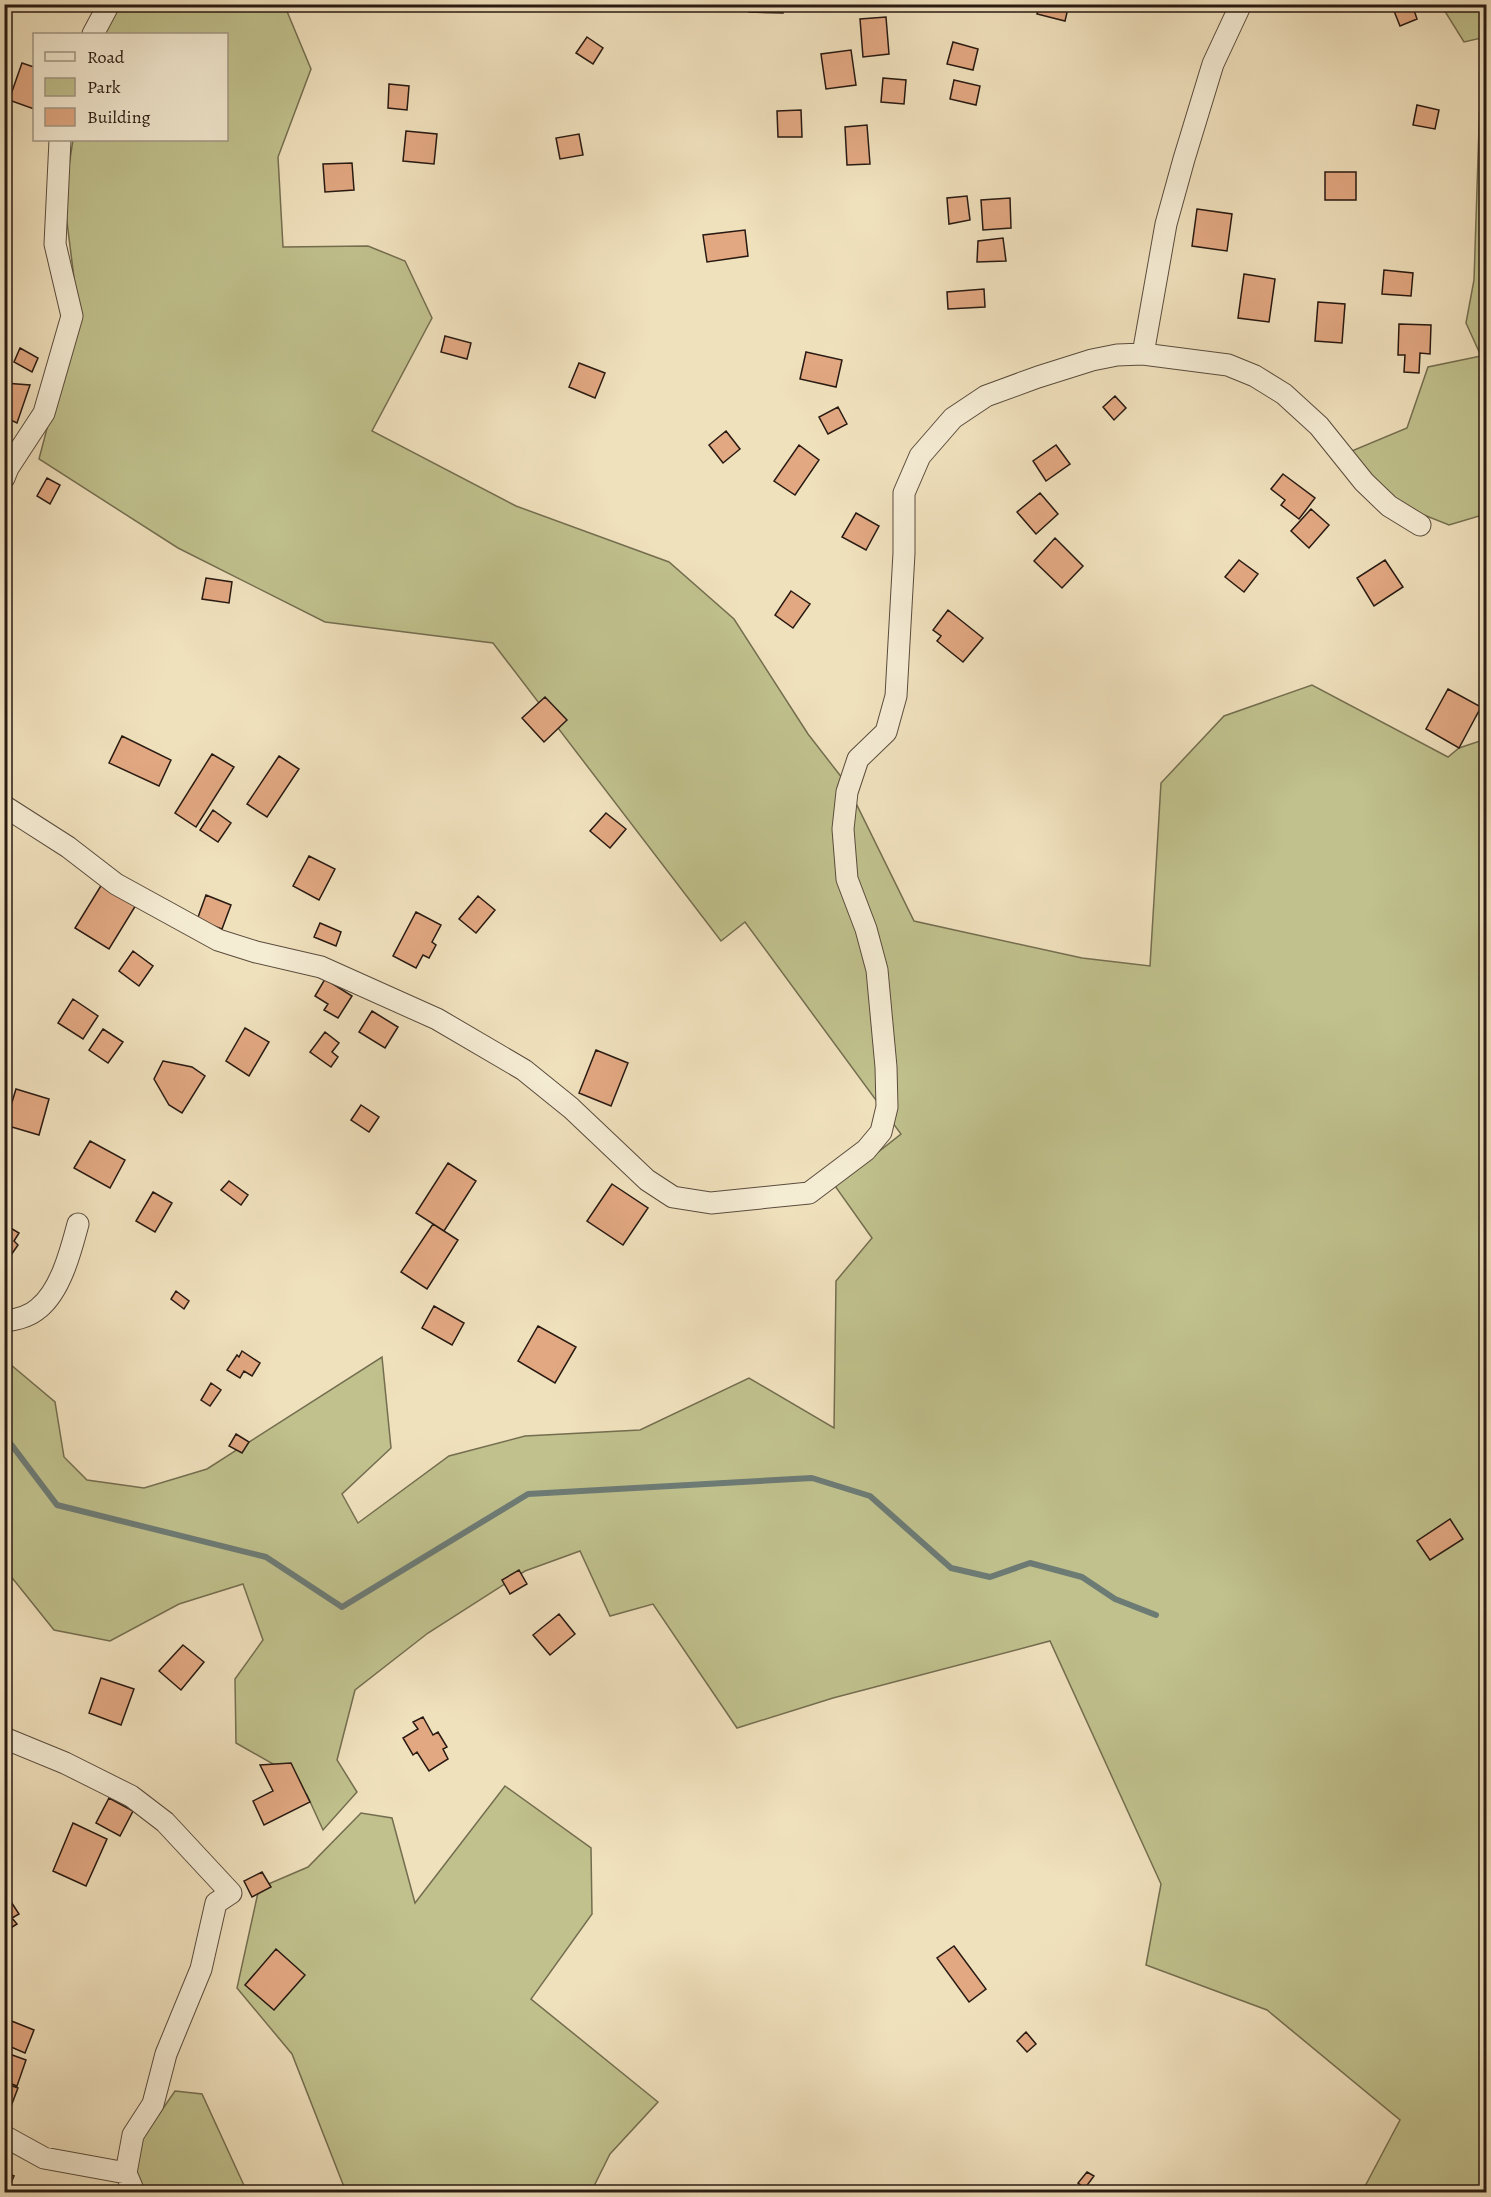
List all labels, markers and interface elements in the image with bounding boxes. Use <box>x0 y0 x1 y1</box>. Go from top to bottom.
legend <box>33 33 228 141</box>
text: Road <box>87 45 125 69</box>
text: Park <box>87 75 121 99</box>
text: Building <box>87 105 151 129</box>

